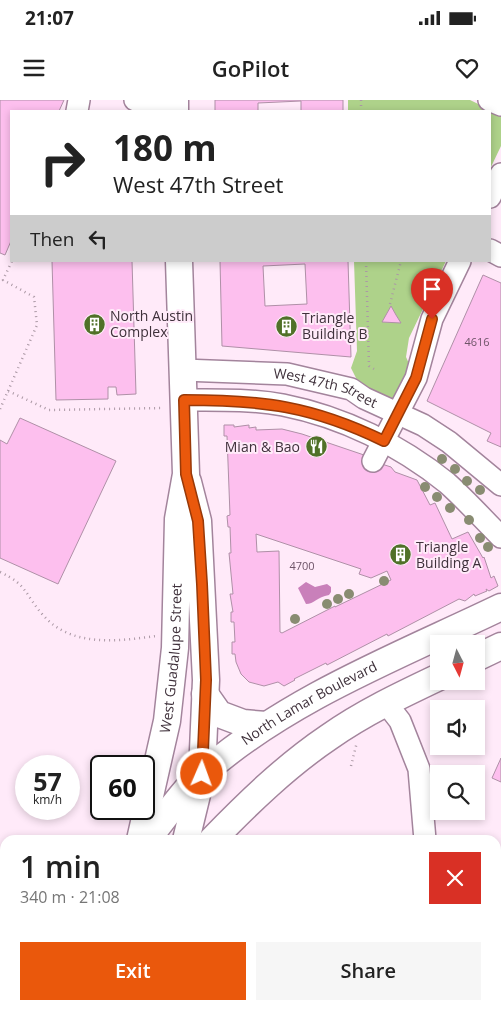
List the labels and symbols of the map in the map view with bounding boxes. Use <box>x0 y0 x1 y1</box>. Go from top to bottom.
pin <box>411 268 453 319</box>
place label: North Austin Complex <box>110 306 193 341</box>
place label: Triangle Building B <box>302 308 368 343</box>
building icon: North Austin Complex <box>82 312 106 336</box>
building icon: Triangle Building B <box>274 314 298 338</box>
house number: 4616 <box>464 334 490 349</box>
street label: West 47th Street <box>273 363 381 412</box>
restaurant icon: Mian & Bao <box>304 435 328 459</box>
place label: Mian & Bao <box>225 437 300 456</box>
place label: Triangle Building A <box>416 537 482 572</box>
building icon: Triangle Building A <box>388 543 412 567</box>
house number: 4700 <box>289 558 315 573</box>
street label: West Guadalupe Street <box>155 583 186 735</box>
north arrow <box>430 635 485 690</box>
street label: North Lamar Boulevard <box>237 656 380 749</box>
position arrow <box>175 747 227 799</box>
speed limit sign: 60 <box>90 755 155 820</box>

